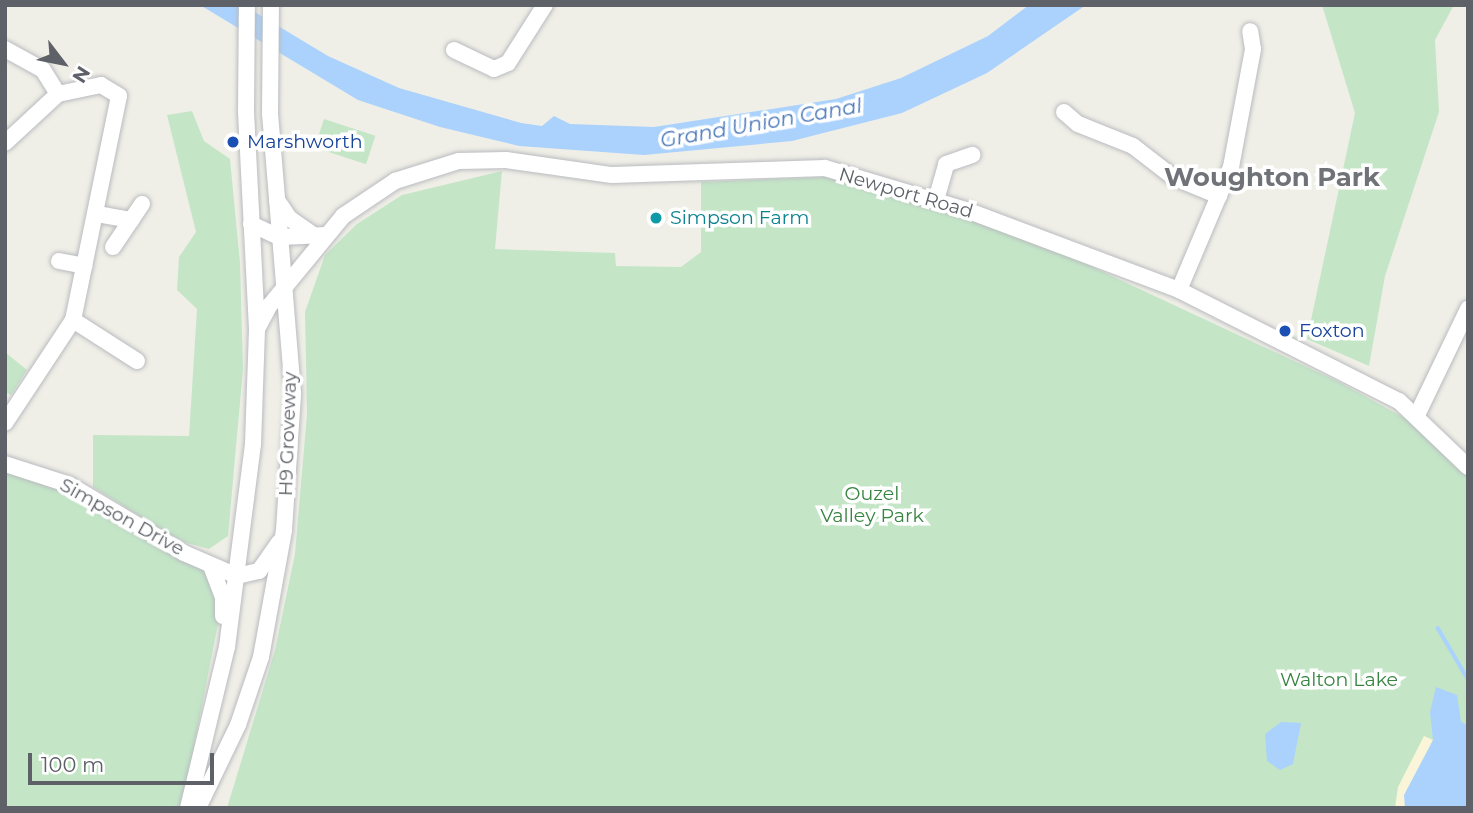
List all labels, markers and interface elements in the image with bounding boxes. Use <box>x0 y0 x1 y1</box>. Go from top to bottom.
north arrow <box>28 28 98 98</box>
text: N <box>67 62 95 87</box>
water label: Grand Union Canal <box>658 93 864 153</box>
place label: Marshworth <box>247 131 363 153</box>
marker: Marshworth <box>225 134 241 150</box>
district label: Woughton Park <box>1164 162 1380 194</box>
street label: Newport Road <box>836 163 976 223</box>
place label: Simpson Farm <box>670 207 809 229</box>
marker: Simpson Farm <box>648 210 664 226</box>
place label: Foxton <box>1299 320 1365 342</box>
marker: Foxton <box>1277 323 1293 339</box>
street label: H9 Groveway <box>274 371 302 497</box>
street label: Simpson Drive <box>56 473 188 561</box>
park label: Ouzel Valley Park <box>820 483 924 527</box>
park label: Walton Lake <box>1280 669 1398 691</box>
scale bar <box>32 740 217 784</box>
text: 100 m <box>41 752 104 777</box>

